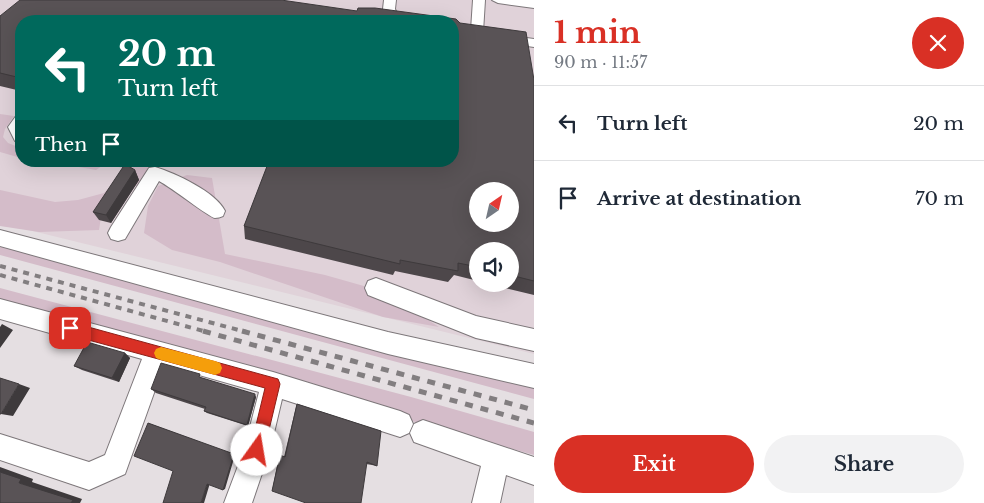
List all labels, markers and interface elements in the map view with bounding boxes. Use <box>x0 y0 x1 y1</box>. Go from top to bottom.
text: 1 min <box>554 14 641 51</box>
button: close <box>912 17 964 69</box>
text: 20 m <box>118 32 215 75</box>
icon: left <box>35 35 100 100</box>
text: 90 m · 11:57 <box>554 52 647 72</box>
text: Turn left <box>118 75 218 102</box>
icon: left <box>554 109 582 137</box>
text: Turn left <box>597 112 688 135</box>
text: 20 m <box>913 112 964 135</box>
icon: arrive <box>97 130 125 158</box>
text: Then <box>35 133 87 156</box>
north arrow <box>469 182 519 232</box>
map controls <box>469 182 519 292</box>
icon: arrive <box>554 184 582 212</box>
text: Arrive at destination <box>597 187 801 210</box>
text: 70 m <box>915 187 964 210</box>
button: sound <box>469 242 519 292</box>
pin <box>49 307 91 349</box>
icon: arrive <box>56 314 84 342</box>
position arrow <box>230 423 282 475</box>
button: Exit <box>554 435 754 493</box>
button: Share <box>764 435 964 493</box>

